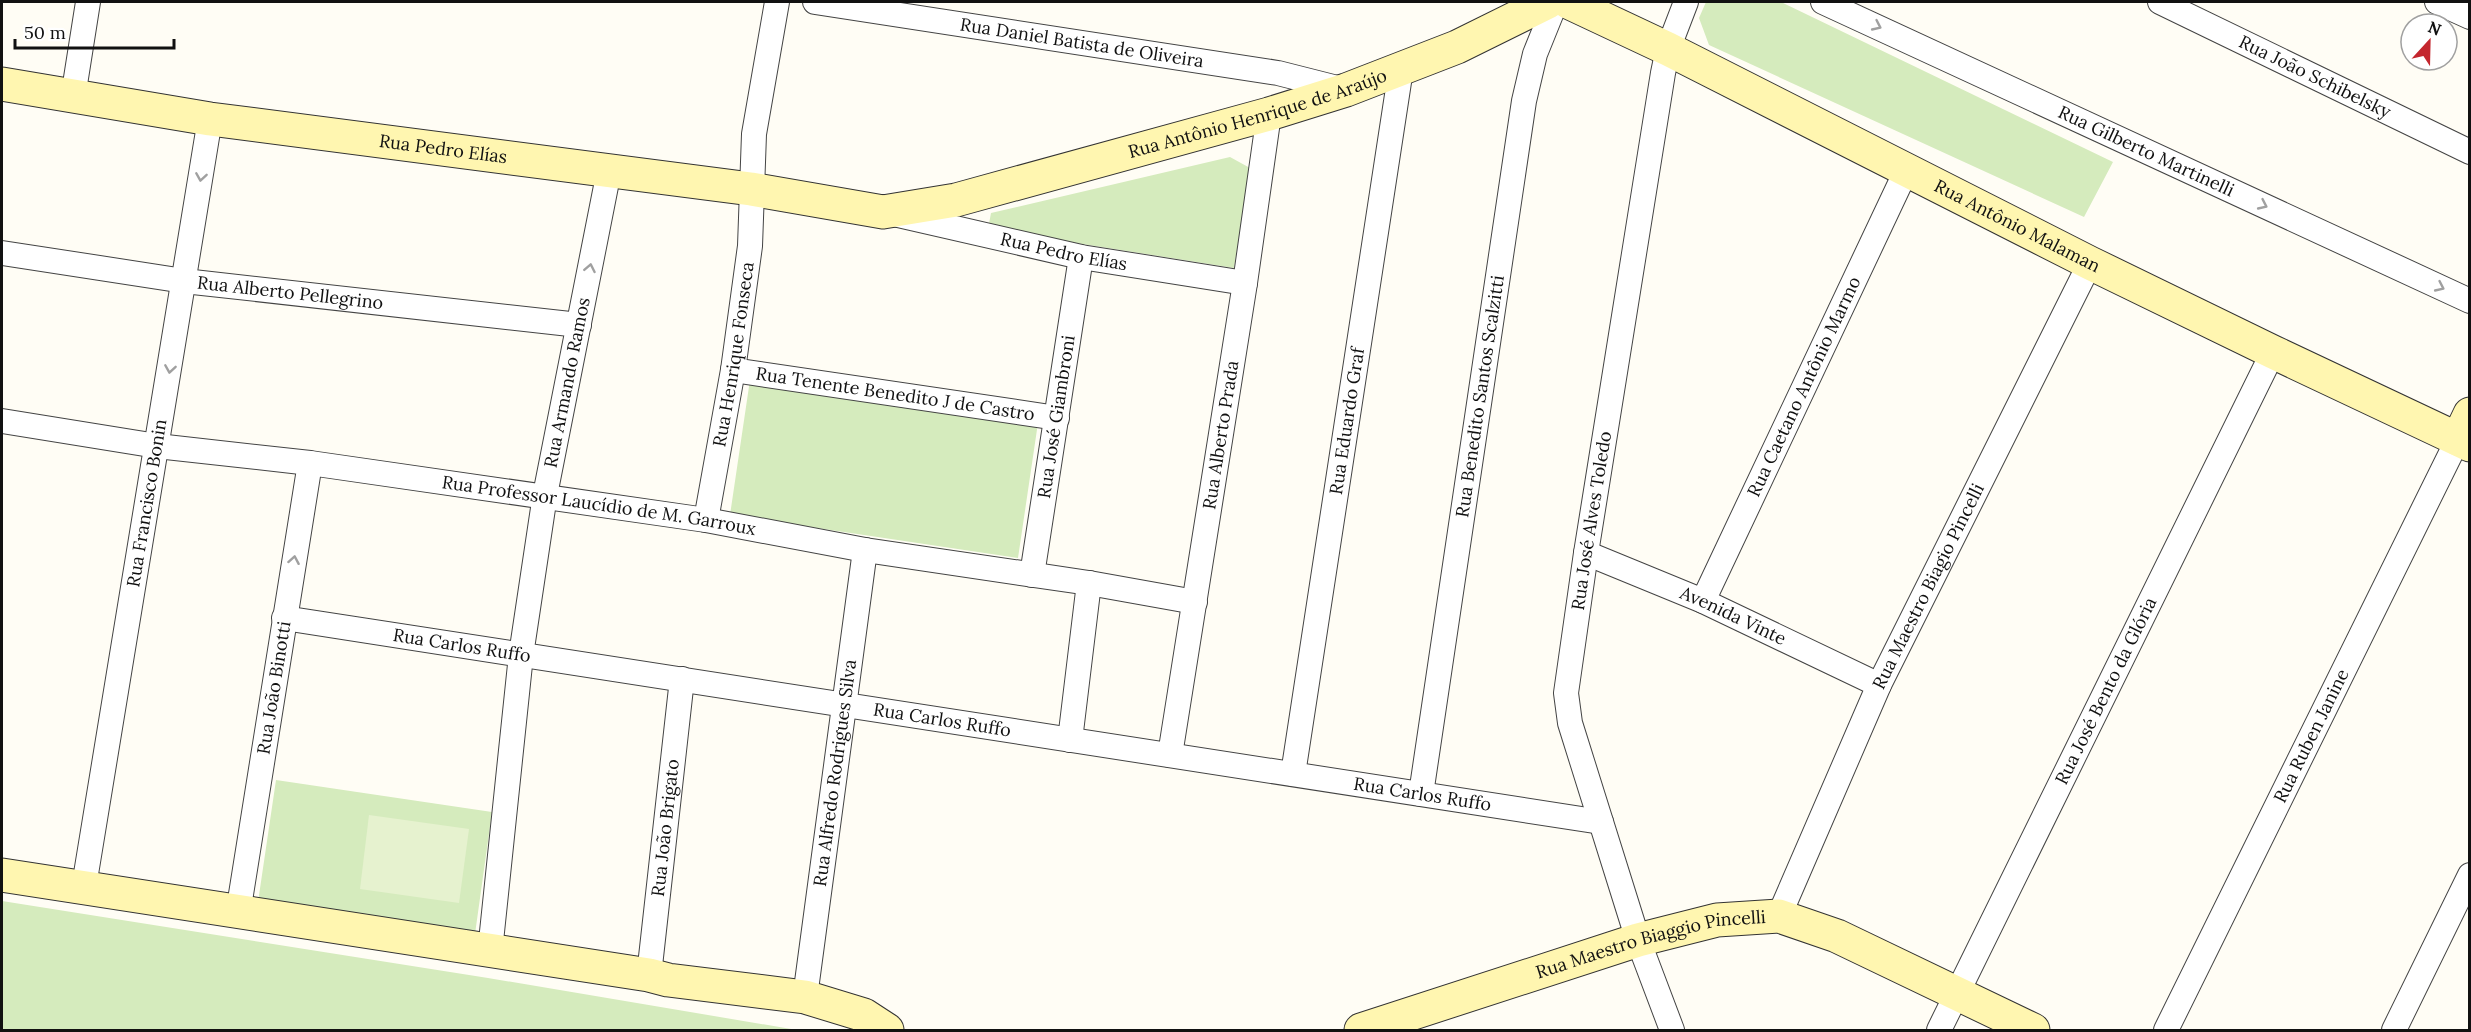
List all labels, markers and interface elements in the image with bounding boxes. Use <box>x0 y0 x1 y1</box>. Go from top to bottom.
scale bar <box>15 12 174 50</box>
street label: Rua Daniel Batista de Oliveira <box>959 12 1205 72</box>
north arrow <box>2399 12 2459 72</box>
text: N <box>2425 17 2444 40</box>
one-way arrow <box>1870 19 1881 31</box>
text: 50 m <box>24 21 66 44</box>
street label: Rua João Schibelsky <box>2235 30 2395 123</box>
street label: Rua Antônio Henrique de Araújo <box>1125 63 1390 163</box>
street label: Rua Gilberto Martinelli <box>2055 100 2238 202</box>
street label: Rua Pedro Elías <box>378 129 509 168</box>
one-way arrow <box>195 172 207 181</box>
street label: Rua Antônio Malaman <box>1930 174 2104 277</box>
one-way arrow <box>2257 198 2268 210</box>
street label: Rua Pedro Elías <box>998 227 1129 275</box>
street label: Rua Henrique Fonseca <box>707 260 759 449</box>
one-way arrow <box>583 263 596 273</box>
street label: Rua Alberto Pellegrino <box>196 271 384 314</box>
street label: Rua Caetano Antônio Marmo <box>1742 273 1866 500</box>
street label: Rua Benedito Santos Scalzitti <box>1450 274 1509 519</box>
one-way arrow <box>2434 280 2445 292</box>
street label: Rua Armando Ramos <box>539 295 595 470</box>
street label: Rua José Giambroni <box>1032 334 1080 500</box>
street label: Rua Eduardo Graf <box>1324 344 1369 496</box>
street label: Rua Alberto Prada <box>1197 359 1244 511</box>
street label: Rua Tenente Benedito J de Castro <box>754 362 1036 426</box>
one-way arrow <box>164 365 176 374</box>
street label: Rua Francisco Bonin <box>121 417 172 589</box>
street label: Rua José Alves Toledo <box>1566 429 1616 612</box>
street label: Rua Professor Laucídio de M. Garroux <box>440 470 758 540</box>
street label: Rua Maestro Biagio Pincelli <box>1867 479 1989 693</box>
one-way arrow <box>287 556 300 566</box>
street label: Avenida Vinte <box>1676 581 1790 650</box>
street label: Rua José Bento da Glória <box>2050 593 2161 788</box>
street label: Rua João Binotti <box>252 620 296 756</box>
street label: Rua Carlos Ruffo <box>391 623 532 667</box>
street label: Rua Alfredo Rodrigues Silva <box>808 658 861 888</box>
street label: Rua Ruben Janine <box>2268 665 2354 806</box>
street label: Rua Carlos Ruffo <box>872 697 1013 741</box>
street label: Rua João Brigato <box>646 758 684 898</box>
street label: Rua Carlos Ruffo <box>1352 772 1493 816</box>
street label: Rua Maestro Biaggio Pincelli <box>1533 905 1766 983</box>

